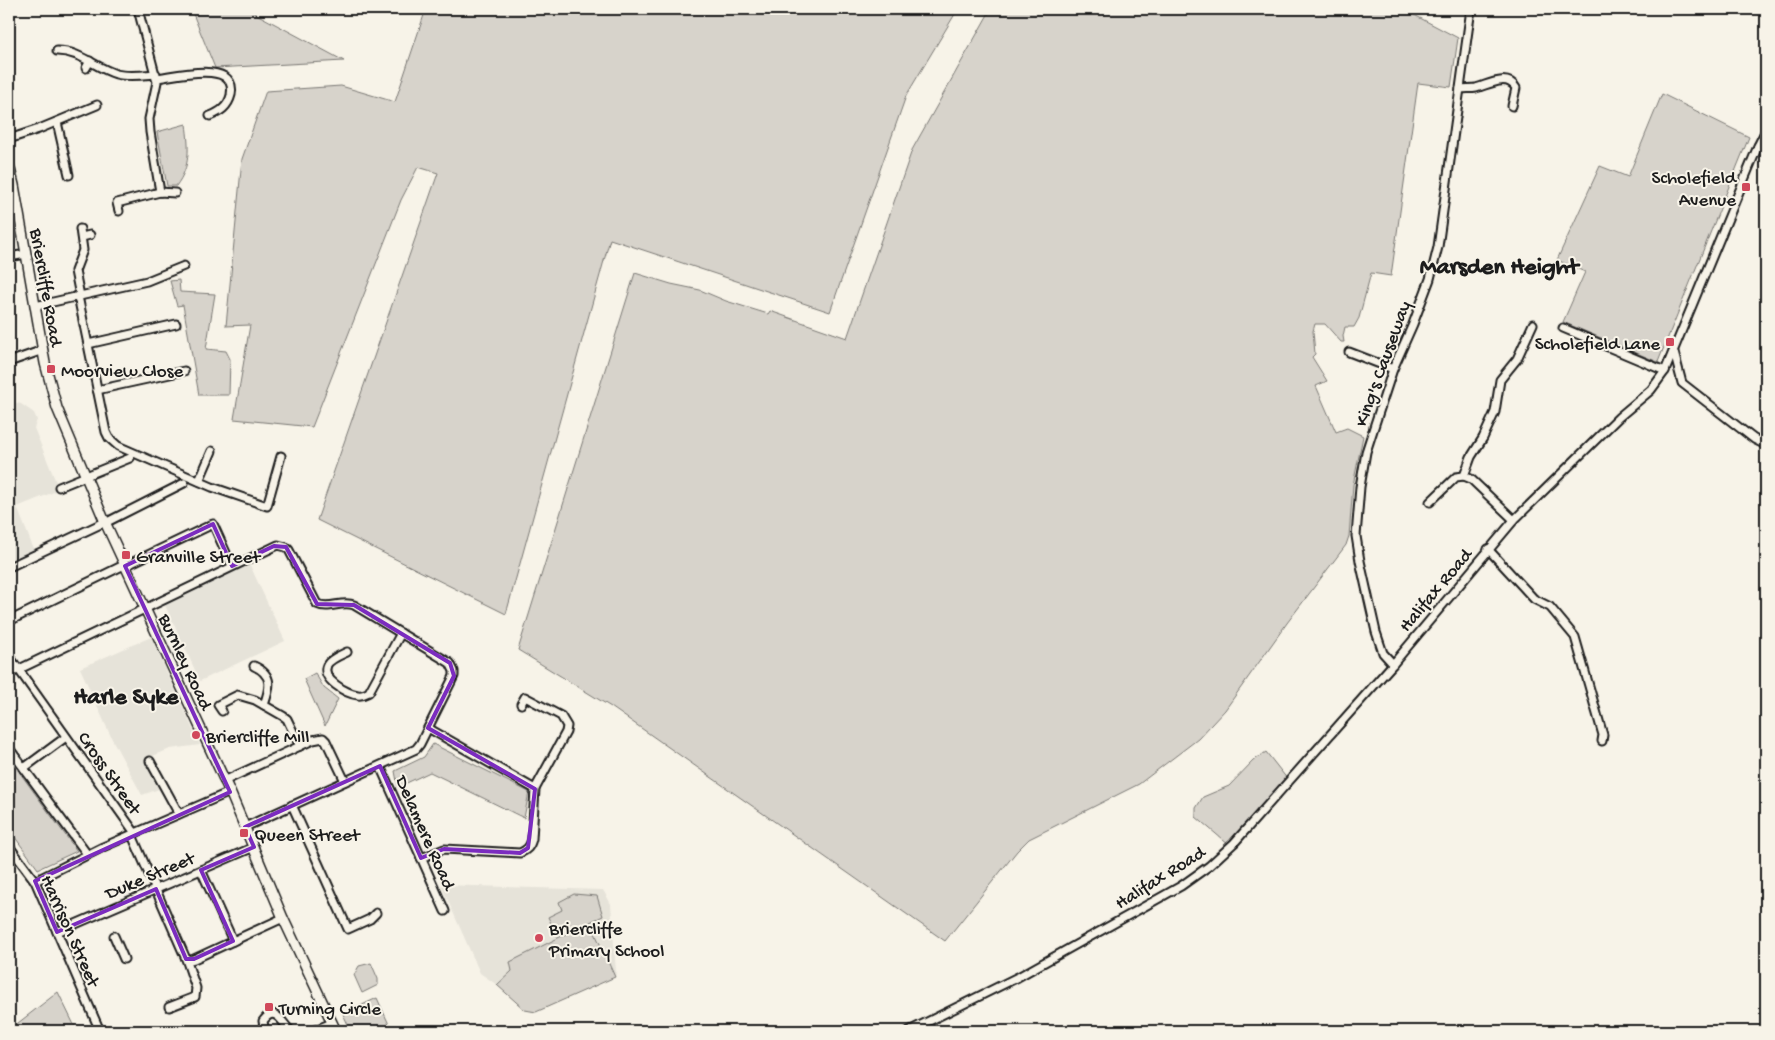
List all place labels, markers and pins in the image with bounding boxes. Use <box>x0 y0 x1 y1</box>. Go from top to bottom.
place label: Scholefield Avenue <box>1652 168 1738 213</box>
marker: Scholefield Avenue <box>1740 181 1752 193</box>
place label: Scholefield Lane <box>1535 334 1660 357</box>
marker: Scholefield Lane <box>1664 336 1676 348</box>
place label: Moorview Close <box>61 361 183 384</box>
marker: Moorview Close <box>45 363 57 375</box>
place label: Granville Street <box>136 547 262 570</box>
marker: Granville Street <box>120 549 132 561</box>
place label: Briercliffe Mill <box>205 727 309 750</box>
marker: Briercliffe Mill <box>190 729 202 741</box>
place label: Queen Street <box>254 825 362 848</box>
marker: Queen Street <box>238 827 250 839</box>
place label: Briercliffe Primary School <box>548 919 664 964</box>
marker: Briercliffe Primary School <box>533 932 545 944</box>
place label: Turning Circle <box>278 999 381 1022</box>
marker: Turning Circle <box>263 1001 275 1013</box>

